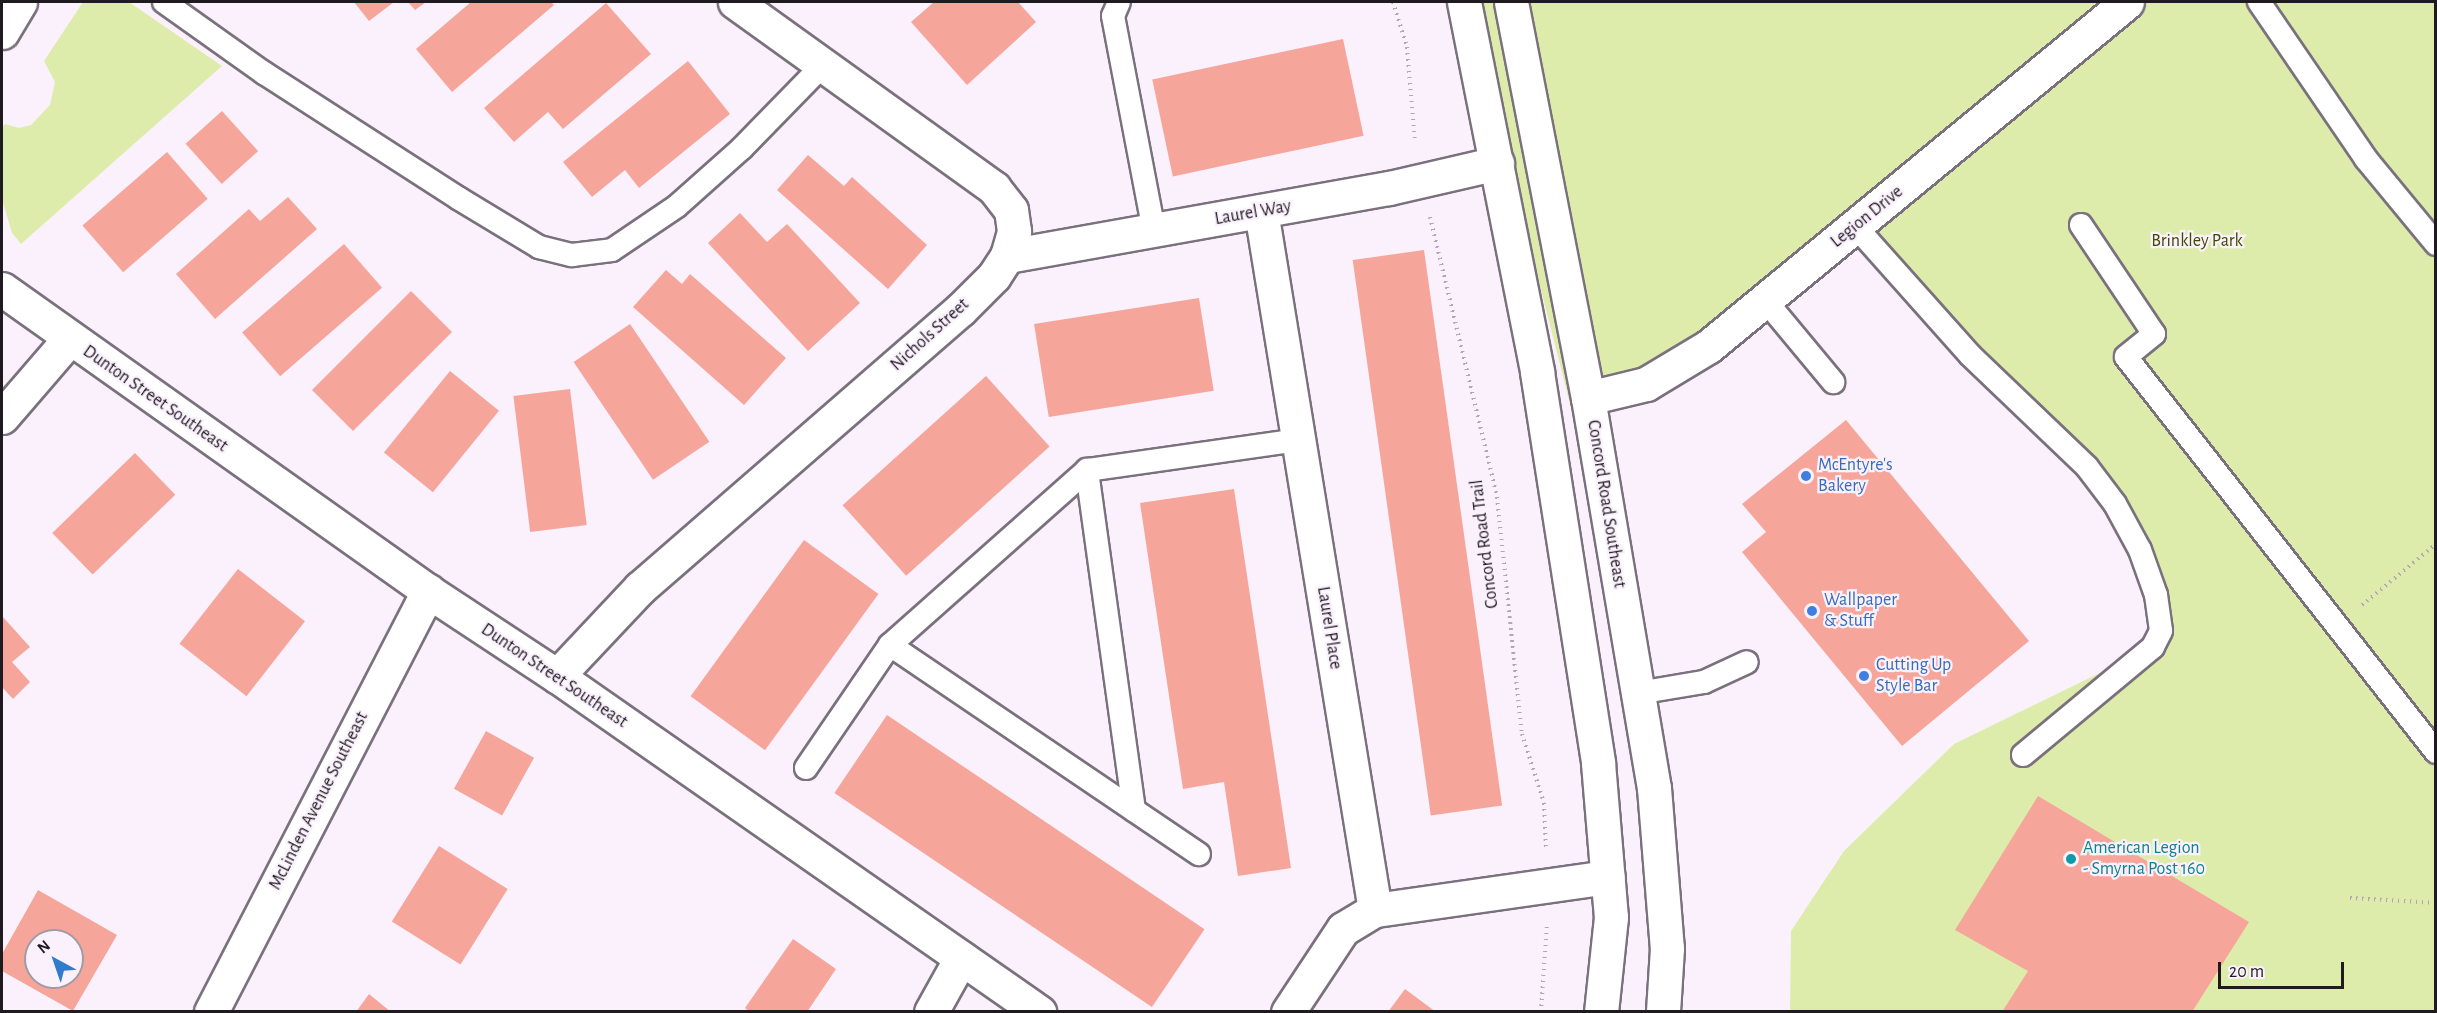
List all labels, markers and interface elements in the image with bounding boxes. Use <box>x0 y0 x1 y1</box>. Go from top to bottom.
street label: Legion Drive <box>1826 181 1908 253</box>
street label: Laurel Way <box>1213 196 1293 230</box>
park label: Brinkley Park <box>2151 230 2243 252</box>
street label: Nichols Street <box>886 294 974 376</box>
street label: Dunton Street Southeast <box>78 341 232 457</box>
street label: Concord Road Southeast <box>1582 419 1630 589</box>
place label: McEntyre's Bakery <box>1818 455 1893 498</box>
marker: McEntyre's Bakery <box>1799 469 1813 483</box>
street label: Concord Road Trail <box>1466 478 1504 610</box>
street label: Laurel Place <box>1312 585 1346 671</box>
place label: Wallpaper & Stuff <box>1824 590 1897 632</box>
marker: Wallpaper & Stuff <box>1805 604 1819 618</box>
street label: Dunton Street Southeast <box>477 619 631 733</box>
place label: Cutting Up Style Bar <box>1876 655 1951 698</box>
marker: Cutting Up Style Bar <box>1857 669 1871 683</box>
street label: McLinden Avenue Southeast <box>265 708 373 894</box>
place label: American Legion - Smyrna Post 160 <box>2083 838 2205 880</box>
marker: American Legion - Smyrna Post 160 <box>2064 852 2078 866</box>
north arrow <box>24 929 84 989</box>
text: N <box>34 937 53 956</box>
scale bar <box>2221 950 2347 988</box>
text: 20 m <box>2229 963 2264 981</box>

